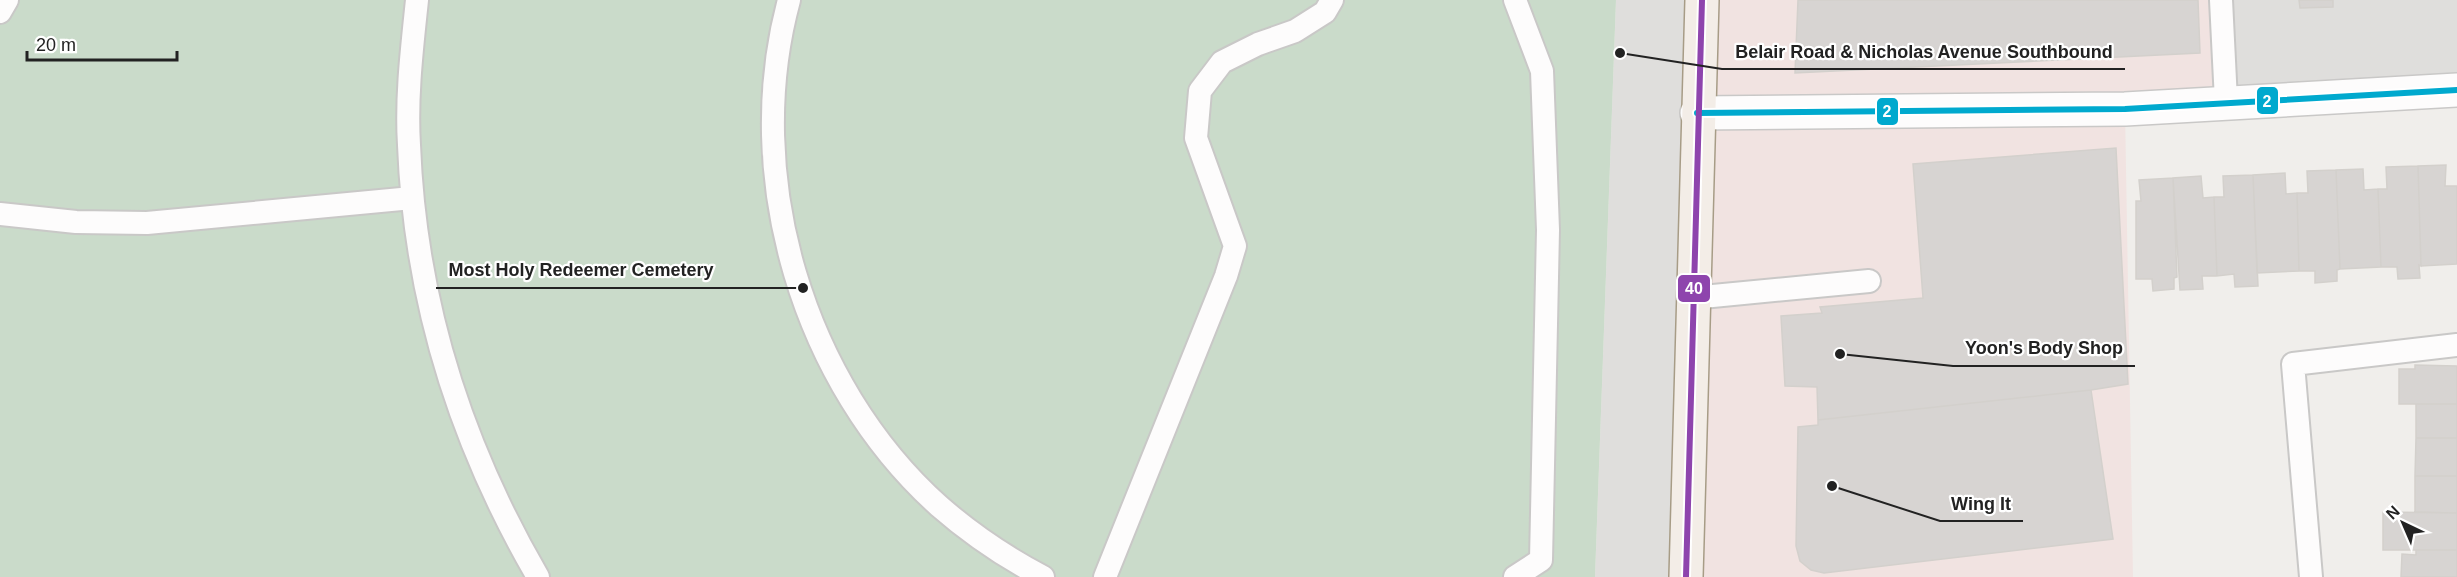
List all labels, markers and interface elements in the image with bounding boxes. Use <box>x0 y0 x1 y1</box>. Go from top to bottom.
scale bar <box>27 24 177 62</box>
callout: Belair Road & Nicholas Avenue Southbound <box>1722 33 2125 69</box>
text: 20 m <box>36 35 76 55</box>
text: Belair Road & Nicholas Avenue Southbound <box>1735 42 2113 62</box>
line badge: 2 <box>2256 86 2279 115</box>
text: 2 <box>2263 93 2272 110</box>
line badge: 2 <box>1876 97 1899 126</box>
text: 2 <box>1883 103 1892 120</box>
callout: Most Holy Redeemer Cemetery <box>436 252 725 288</box>
text: Most Holy Redeemer Cemetery <box>448 260 714 280</box>
line badge: 40 <box>1677 274 1711 303</box>
text: 40 <box>1685 280 1703 297</box>
callout: Yoon's Body Shop <box>1953 330 2135 366</box>
text: Yoon's Body Shop <box>1965 338 2123 358</box>
callout: Wing It <box>1940 485 2023 521</box>
north arrow <box>2373 493 2433 553</box>
text: Wing It <box>1951 494 2011 514</box>
text: N <box>2383 502 2403 523</box>

